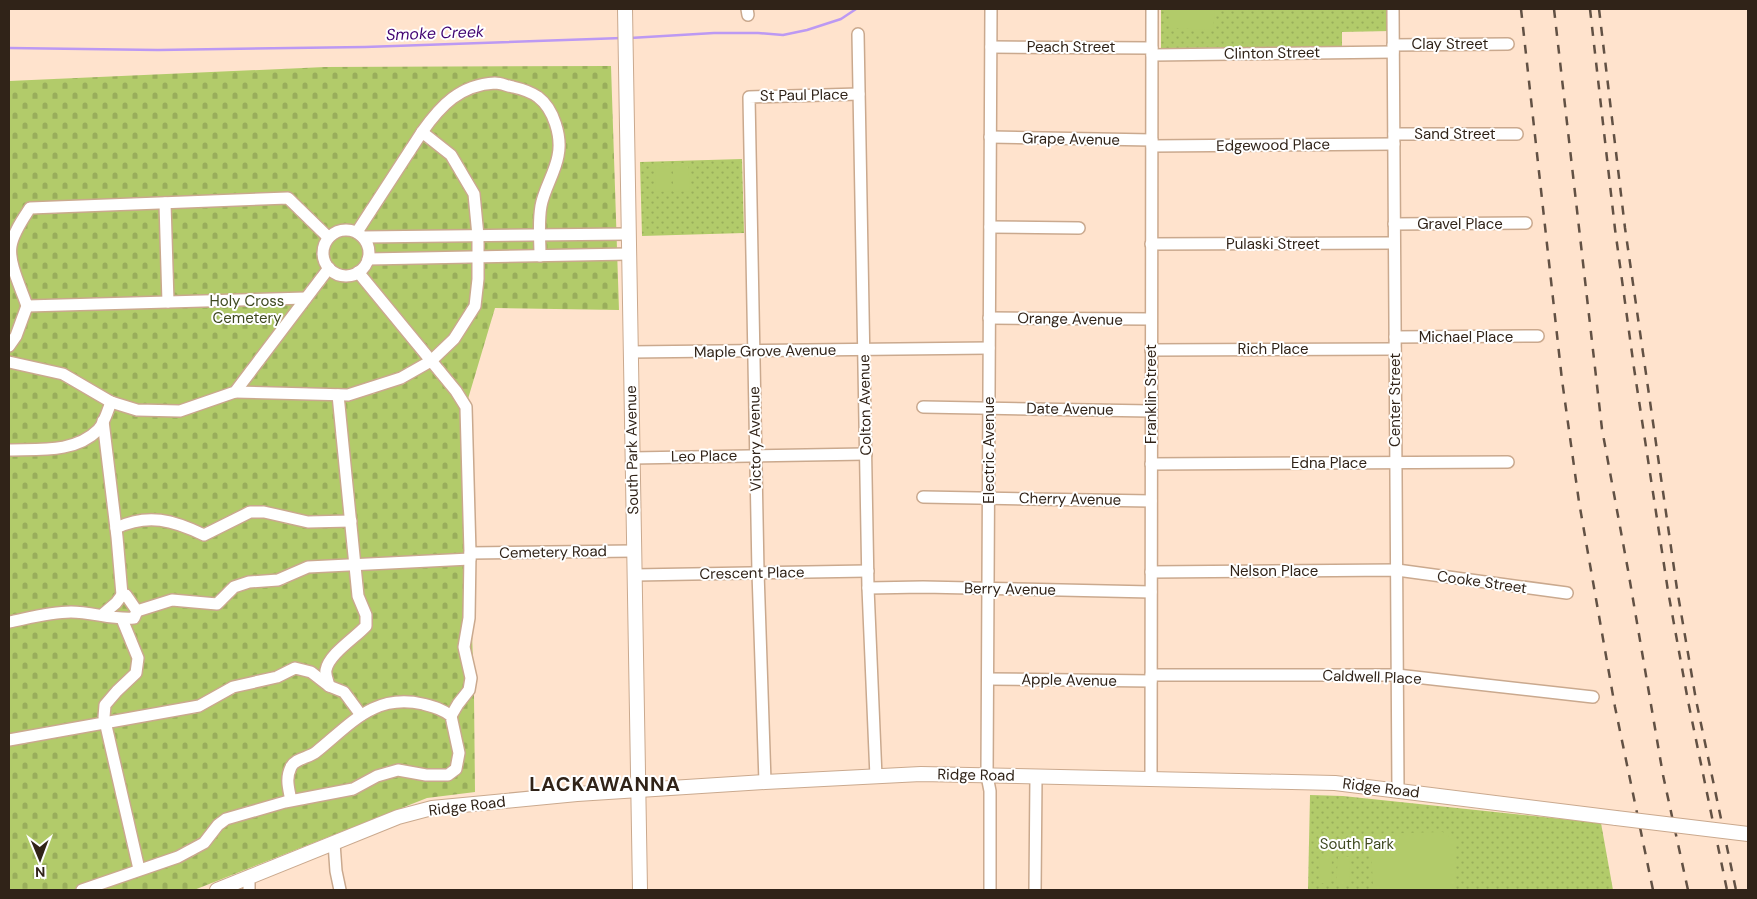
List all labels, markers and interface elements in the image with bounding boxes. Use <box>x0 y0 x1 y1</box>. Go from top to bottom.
water label: Smoke Creek <box>386 21 485 45</box>
street label: Clay Street <box>1412 34 1489 54</box>
street label: Peach Street <box>1027 37 1115 57</box>
street label: Clinton Street <box>1224 42 1320 64</box>
street label: St Paul Place <box>760 84 848 106</box>
street label: Sand Street <box>1414 124 1496 144</box>
street label: Grape Avenue <box>1022 128 1120 150</box>
street label: Edgewood Place <box>1216 134 1330 156</box>
street label: Gravel Place <box>1417 214 1503 234</box>
street label: Pulaski Street <box>1226 234 1320 254</box>
park label: Holy Cross Cemetery <box>210 291 284 328</box>
street label: Orange Avenue <box>1017 308 1123 330</box>
street label: Michael Place <box>1419 327 1513 347</box>
street label: Rich Place <box>1237 339 1309 359</box>
street label: Maple Grove Avenue <box>694 340 836 362</box>
street label: Franklin Street <box>1141 344 1161 444</box>
street label: Center Street <box>1385 353 1405 447</box>
street label: Colton Avenue <box>854 354 876 456</box>
street label: South Park Avenue <box>621 385 643 515</box>
street label: Victory Avenue <box>744 386 766 492</box>
street label: Electric Avenue <box>979 396 999 504</box>
street label: Date Avenue <box>1026 398 1114 420</box>
street label: Leo Place <box>671 445 737 467</box>
street label: Edna Place <box>1291 453 1367 473</box>
street label: Cherry Avenue <box>1019 488 1121 510</box>
street label: Cemetery Road <box>499 541 607 563</box>
street label: Nelson Place <box>1230 561 1318 581</box>
street label: Crescent Place <box>699 562 805 584</box>
street label: Cooke Street <box>1436 566 1528 598</box>
street label: Berry Avenue <box>964 578 1056 600</box>
street label: Caldwell Place <box>1322 665 1422 689</box>
street label: Apple Avenue <box>1021 669 1117 691</box>
street label: Ridge Road <box>937 764 1015 786</box>
district label: LACKAWANNA <box>529 771 681 797</box>
street label: Ridge Road <box>1341 773 1421 803</box>
street label: Ridge Road <box>427 791 507 821</box>
north arrow <box>15 834 65 884</box>
park label: South Park <box>1320 834 1395 854</box>
text: N <box>35 863 45 881</box>

